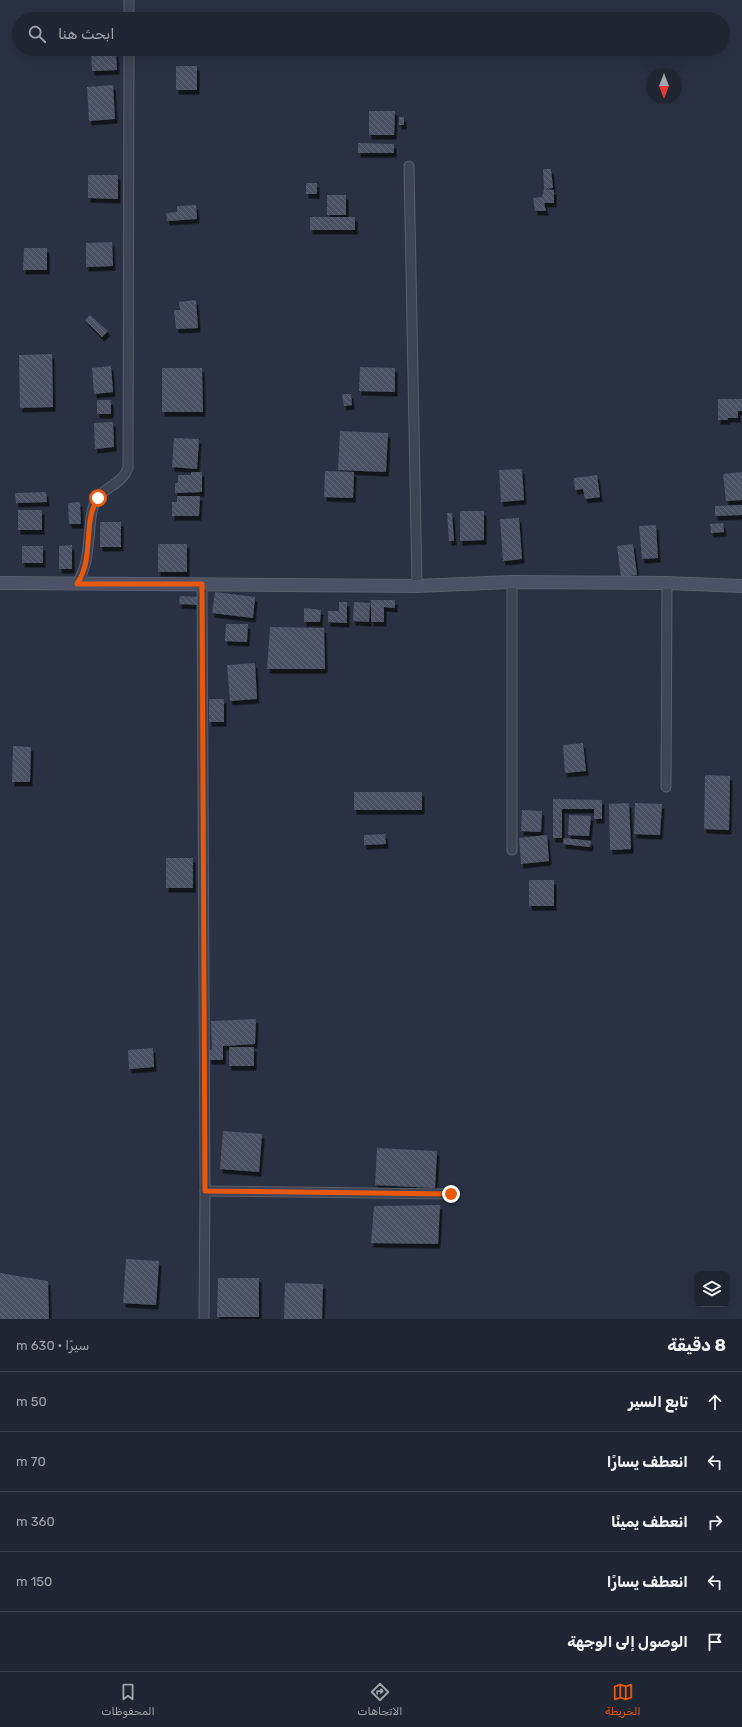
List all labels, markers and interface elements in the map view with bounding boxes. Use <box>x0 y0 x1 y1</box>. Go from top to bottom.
search box <box>12 12 730 56</box>
icon: search <box>26 23 48 45</box>
text: ابحث هنا <box>58 25 115 43</box>
north arrow <box>646 68 682 104</box>
route start <box>89 489 107 507</box>
route end <box>442 1185 460 1203</box>
map controls <box>694 1271 730 1307</box>
button: layers <box>694 1271 730 1307</box>
text: 8 دقيقة <box>667 1335 726 1355</box>
text: سيرًا · 630 m <box>16 1338 89 1353</box>
icon: ahead <box>704 1391 726 1413</box>
text: تابع السير <box>628 1393 688 1411</box>
text: 50 m <box>16 1394 47 1409</box>
icon: left <box>704 1451 726 1473</box>
text: انعطف يسارًا <box>607 1453 688 1471</box>
text: 70 m <box>16 1454 46 1469</box>
icon: right <box>704 1511 726 1533</box>
text: انعطف يمينًا <box>611 1513 688 1531</box>
text: 360 m <box>16 1514 55 1529</box>
icon: left <box>704 1571 726 1593</box>
text: انعطف يسارًا <box>607 1573 688 1591</box>
text: 150 m <box>16 1574 52 1589</box>
icon: arrive <box>704 1631 726 1653</box>
text: الوصول إلى الوجهة <box>567 1633 688 1651</box>
tab: المحفوظات <box>101 1681 155 1718</box>
tab: الاتجاهات <box>357 1681 402 1718</box>
tab: الخريطة <box>605 1681 641 1718</box>

